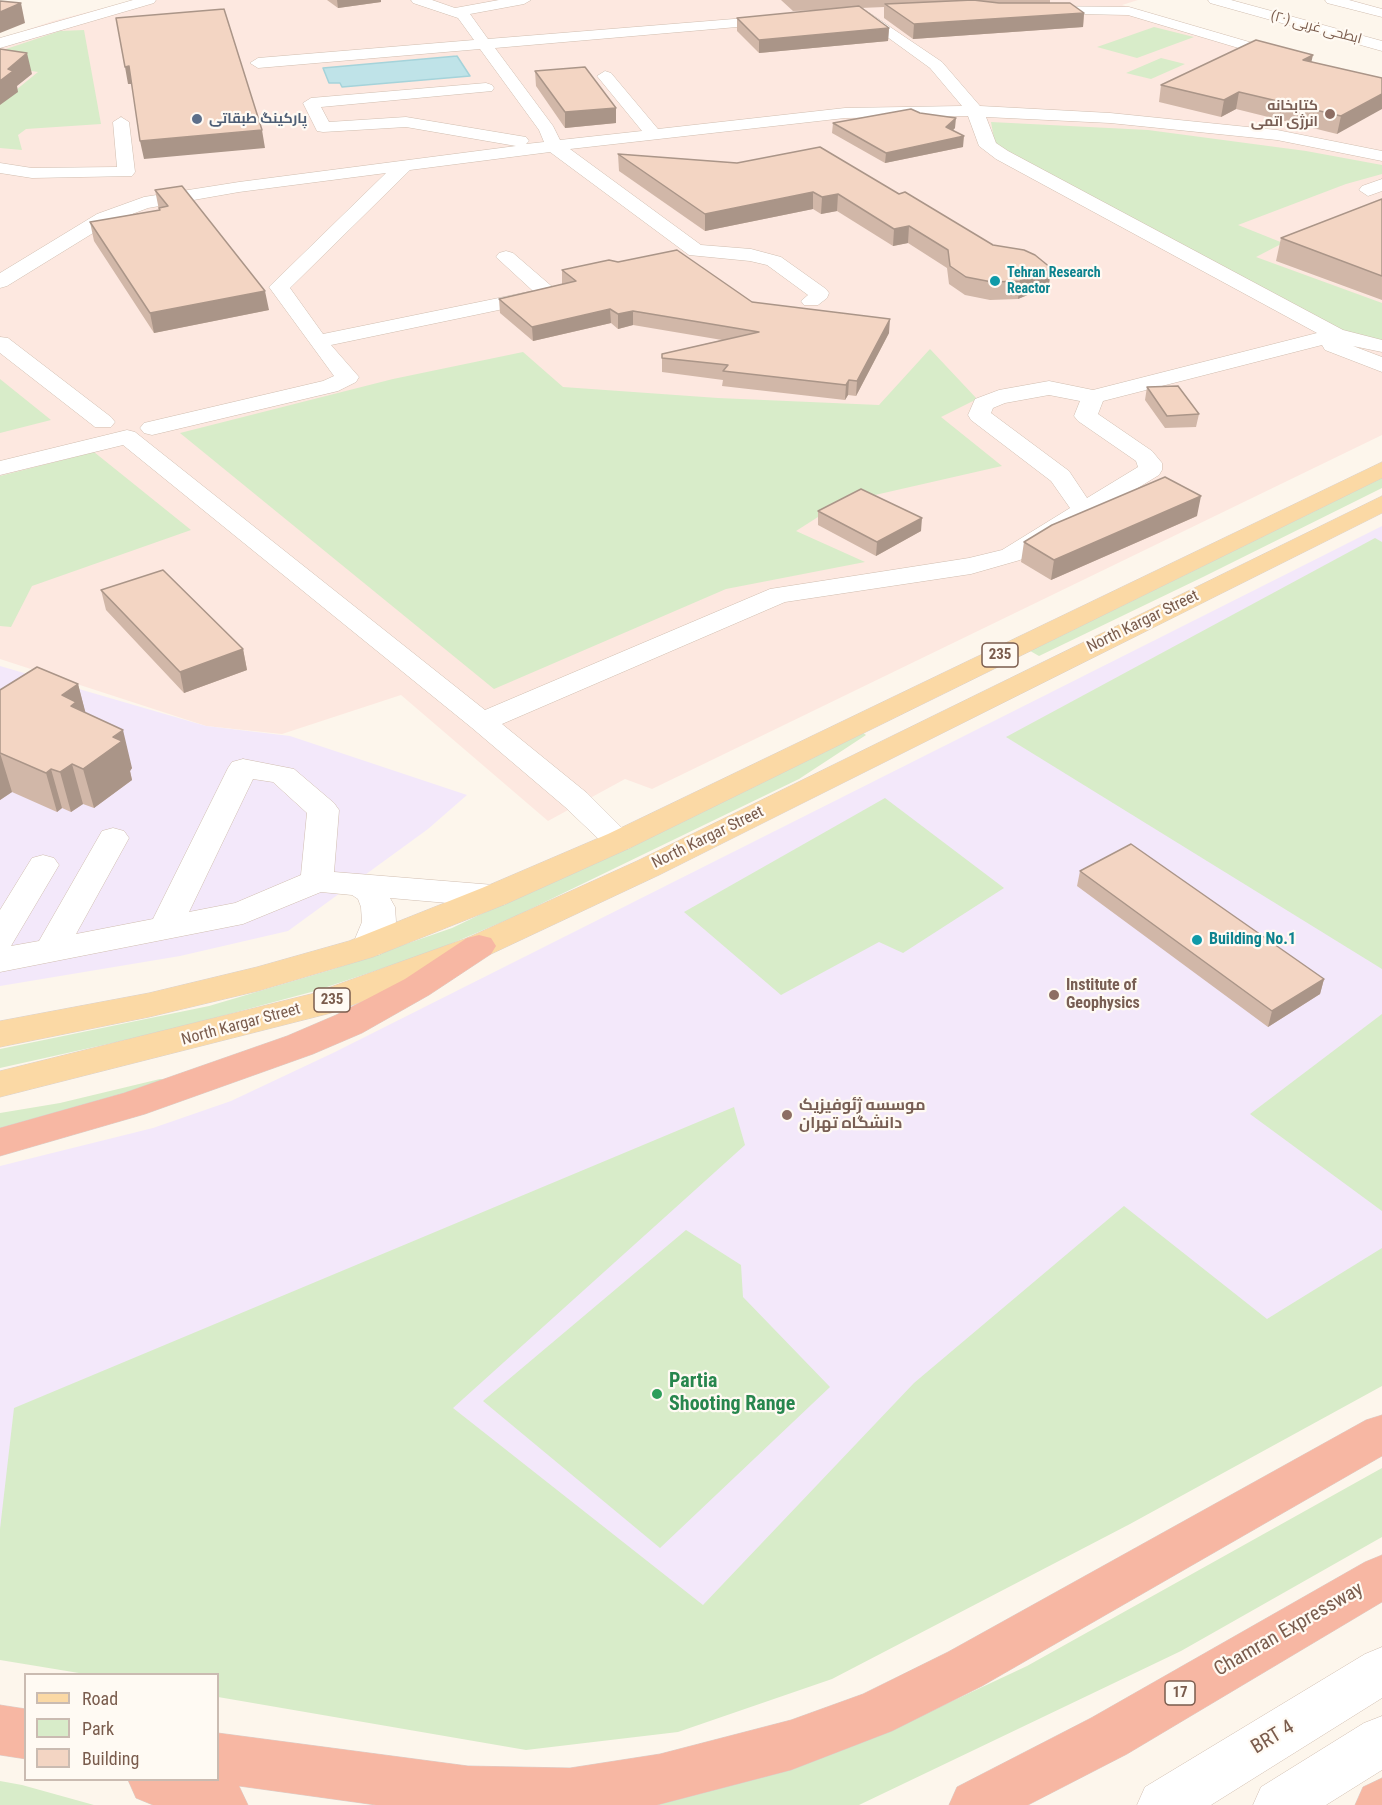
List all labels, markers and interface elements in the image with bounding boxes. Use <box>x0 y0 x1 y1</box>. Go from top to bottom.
street label: ابطحی غربی (۲۰) <box>1269 8 1363 48</box>
place label: کتابخانه انرژی اتمی <box>1251 98 1318 130</box>
marker: کتابخانه انرژی اتمی <box>1323 107 1337 121</box>
place label: پارکینگ طبقاتی <box>209 111 307 127</box>
marker: پارکینگ طبقاتی <box>190 112 204 126</box>
place label: Tehran Research Reactor <box>1007 265 1101 298</box>
marker: Tehran Research Reactor <box>988 274 1002 288</box>
street label: North Kargar Street <box>1084 587 1202 657</box>
road number: 235 <box>982 643 1018 667</box>
street label: North Kargar Street <box>649 803 767 873</box>
place label: Building No.1 <box>1209 930 1296 950</box>
marker: Building No.1 <box>1190 933 1204 947</box>
place label: Institute of Geophysics <box>1066 976 1140 1014</box>
road number: 235 <box>314 988 350 1012</box>
marker: Institute of Geophysics <box>1047 988 1061 1002</box>
street label: North Kargar Street <box>180 1000 302 1050</box>
place label: موسسه ژئوفیزیک دانشگاه تهران <box>799 1096 926 1134</box>
marker: موسسه ژئوفیزیک دانشگاه تهران <box>780 1108 794 1122</box>
place label: Partia Shooting Range <box>669 1370 795 1417</box>
marker: Partia Shooting Range <box>650 1387 664 1401</box>
street label: Chamran Expressway <box>1210 1578 1368 1682</box>
legend <box>24 1673 219 1781</box>
road number: 17 <box>1165 1681 1195 1705</box>
text: Road <box>82 1688 118 1709</box>
street label: BRT 4 <box>1247 1716 1299 1760</box>
text: Park <box>82 1718 114 1739</box>
text: Building <box>82 1748 139 1769</box>

